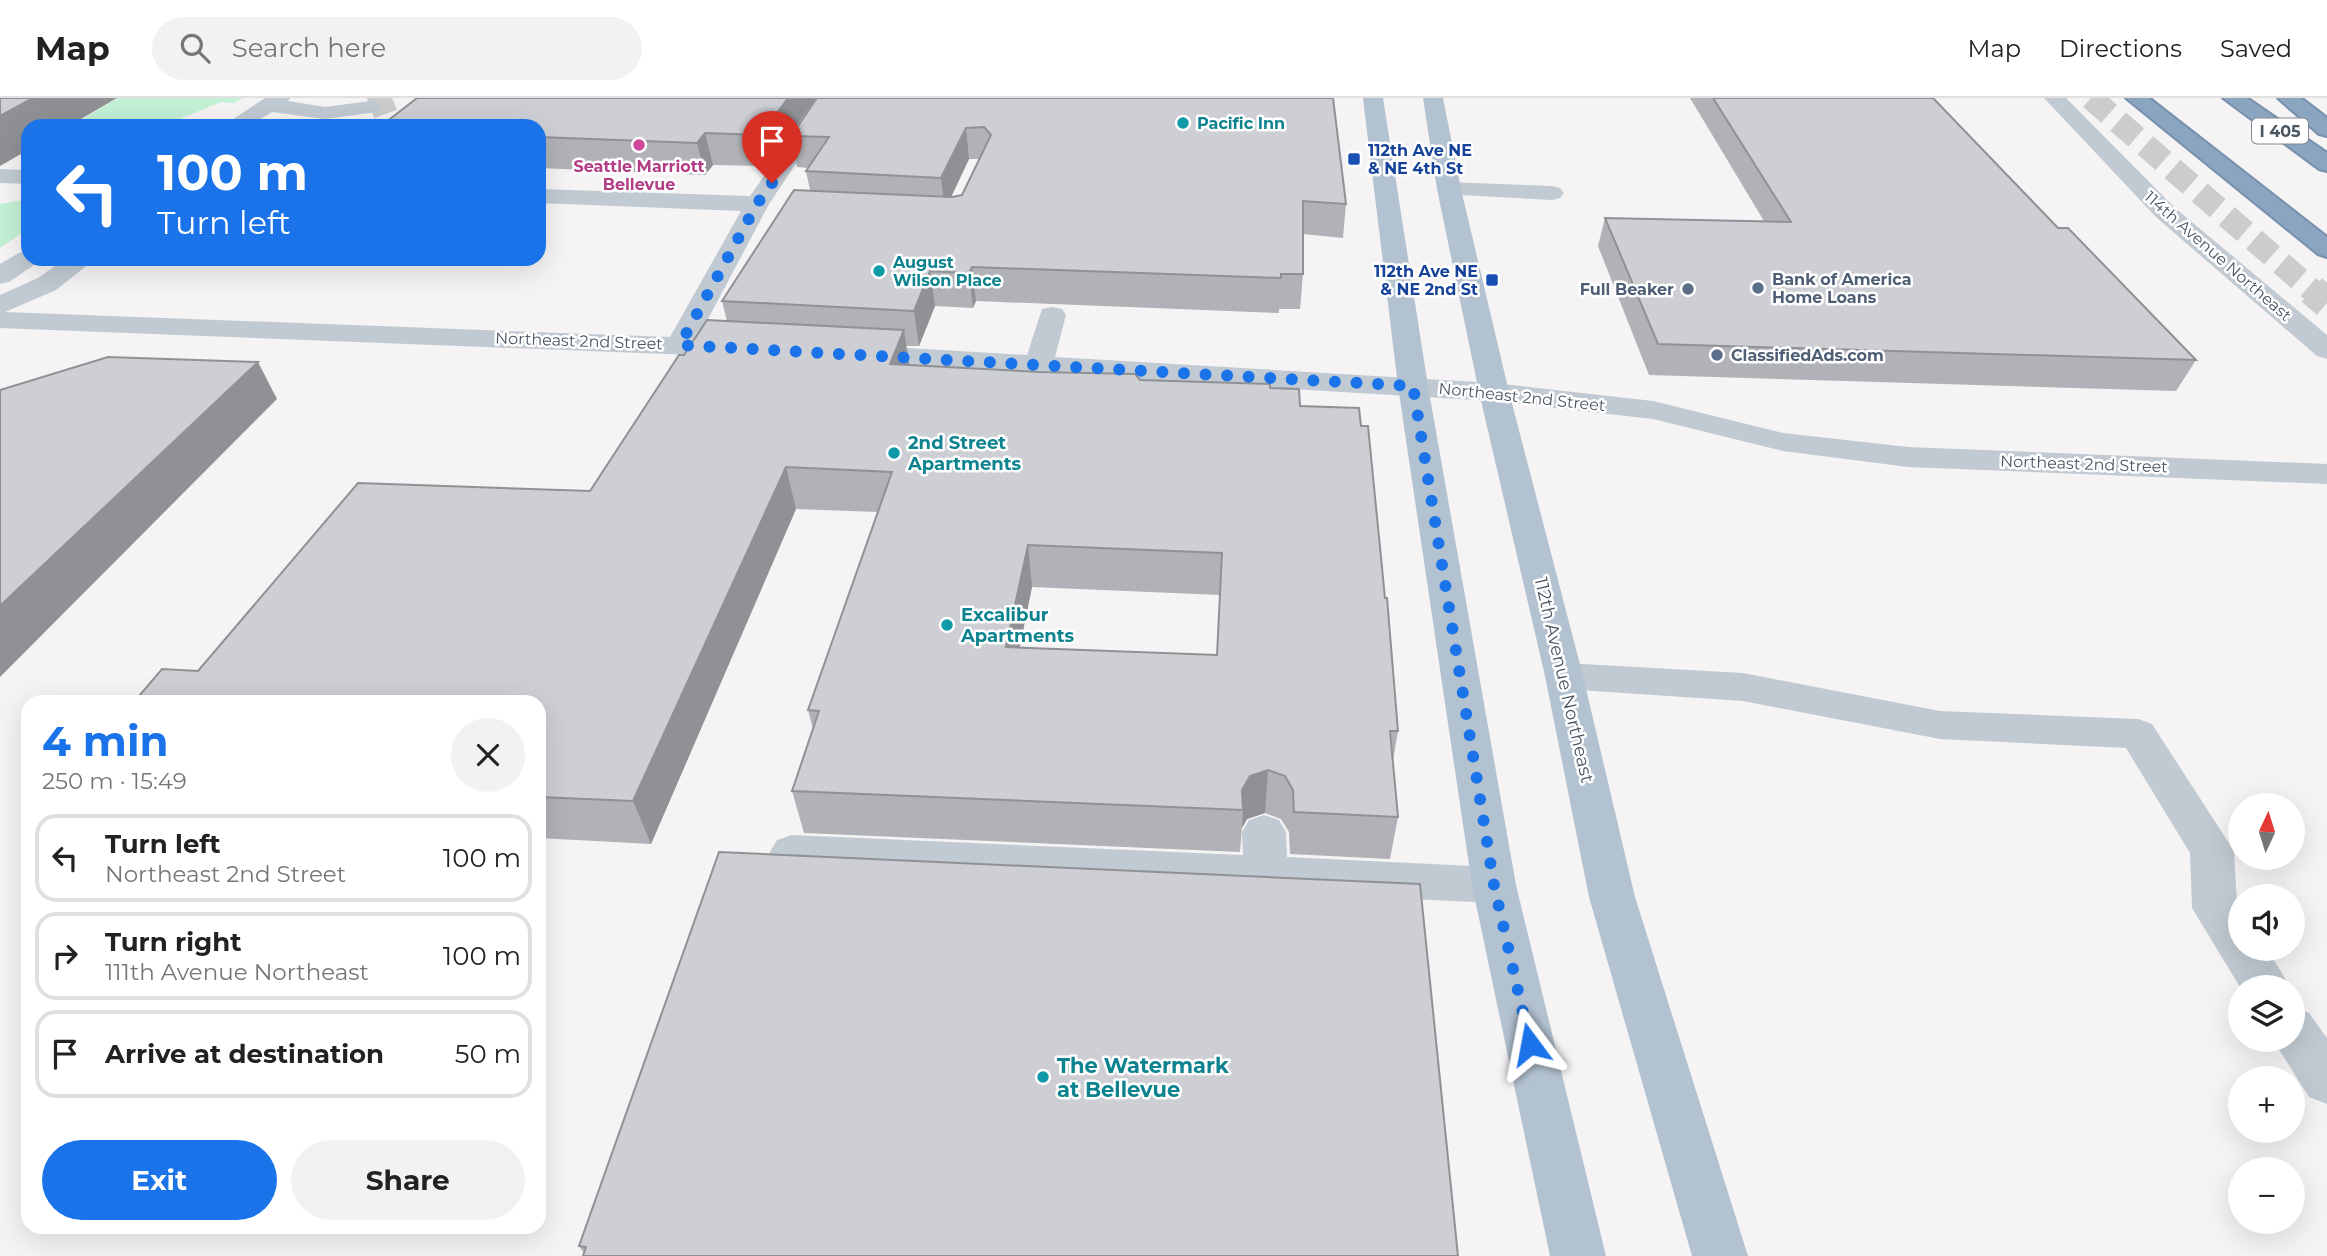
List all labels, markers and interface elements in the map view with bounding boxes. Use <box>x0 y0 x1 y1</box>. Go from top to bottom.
search box <box>152 17 642 80</box>
text: Map <box>35 28 110 68</box>
icon: search <box>176 29 214 67</box>
text: Search here <box>232 32 386 64</box>
text: Map <box>1968 34 2021 63</box>
text: Directions <box>2059 34 2182 63</box>
text: Saved <box>2220 34 2292 63</box>
pin <box>742 111 802 183</box>
place label: Pacific Inn <box>1197 114 1285 133</box>
marker: Pacific Inn <box>1175 115 1191 131</box>
road number: I 405 <box>2252 118 2308 144</box>
icon: arrive <box>753 122 791 160</box>
marker: Seattle Marriott Bellevue <box>631 137 647 153</box>
place label: 112th Ave NE & NE 4th St <box>1368 141 1472 178</box>
text: 100 m <box>157 143 308 202</box>
icon: left <box>42 147 133 238</box>
marker: 112th Ave NE & NE 4th St <box>1346 151 1362 167</box>
place label: Seattle Marriott Bellevue <box>574 157 705 194</box>
street label: 114th Avenue Northeast <box>2141 187 2296 325</box>
text: Turn left <box>157 203 291 242</box>
place label: August Wilson Place <box>892 253 1002 290</box>
place label: 112th Ave NE & NE 2nd St <box>1374 262 1478 299</box>
marker: August Wilson Place <box>871 263 887 279</box>
place label: Bank of America Home Loans <box>1772 270 1912 307</box>
marker: 112th Ave NE & NE 2nd St <box>1484 272 1500 288</box>
place label: Full Beaker <box>1580 280 1674 299</box>
marker: Bank of America Home Loans <box>1750 280 1766 296</box>
marker: Full Beaker <box>1680 281 1696 297</box>
street label: Northeast 2nd Street <box>495 329 664 353</box>
place label: ClassifiedAds.com <box>1731 346 1884 365</box>
marker: ClassifiedAds.com <box>1709 347 1725 363</box>
street label: Northeast 2nd Street <box>1438 379 1607 415</box>
place label: 2nd Street Apartments <box>907 432 1022 475</box>
marker: 2nd Street Apartments <box>886 445 902 461</box>
street label: Northeast 2nd Street <box>2000 452 2169 476</box>
street label: 112th Avenue Northeast <box>1530 575 1598 785</box>
place label: Excalibur Apartments <box>960 604 1075 647</box>
marker: Excalibur Apartments <box>939 617 955 633</box>
text: 4 min <box>42 715 169 767</box>
button: close <box>451 718 525 792</box>
text: 250 m · 15:49 <box>42 767 187 795</box>
north arrow <box>2228 793 2305 870</box>
map controls <box>2228 793 2305 1234</box>
text: Turn left <box>105 828 221 860</box>
icon: left <box>46 839 84 877</box>
text: 100 m <box>443 842 521 874</box>
text: Northeast 2nd Street <box>105 860 346 888</box>
button: sound <box>2228 884 2305 961</box>
text: Turn right <box>105 926 241 958</box>
icon: right <box>46 937 84 975</box>
text: 100 m <box>443 940 521 972</box>
text: 111th Avenue Northeast <box>105 958 369 986</box>
button: layers <box>2228 975 2305 1052</box>
position arrow <box>1493 1007 1567 1081</box>
icon: arrive <box>46 1035 84 1073</box>
text: Arrive at destination <box>105 1038 384 1070</box>
text: 50 m <box>455 1038 521 1070</box>
place label: The Watermark at Bellevue <box>1057 1053 1229 1102</box>
button: + <box>2228 1066 2305 1143</box>
marker: The Watermark at Bellevue <box>1035 1069 1051 1085</box>
button: Exit <box>42 1140 277 1220</box>
button: Share <box>291 1140 525 1220</box>
button: − <box>2228 1157 2305 1234</box>

